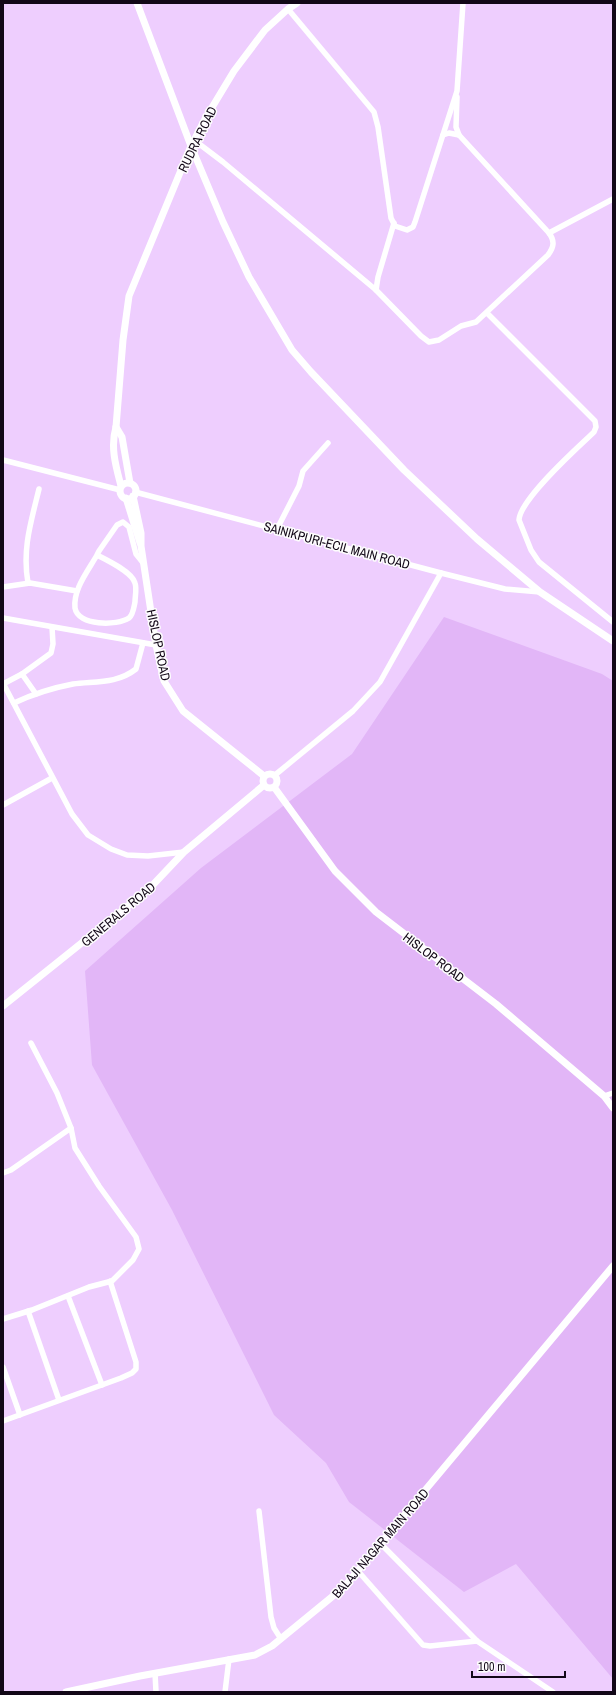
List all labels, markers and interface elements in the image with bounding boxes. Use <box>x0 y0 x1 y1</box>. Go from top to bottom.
street label: RUDRA ROAD <box>174 103 221 175</box>
street label: SAINIKPURI-ECIL MAIN ROAD <box>262 518 412 573</box>
street label: HISLOP ROAD <box>143 608 174 683</box>
street label: GENERALS ROAD <box>78 878 159 950</box>
street label: HISLOP ROAD <box>400 929 468 986</box>
street label: BALAJI NAGAR MAIN ROAD <box>328 1485 433 1602</box>
scale bar <box>472 1653 565 1679</box>
text: 100 m <box>478 1659 505 1675</box>

